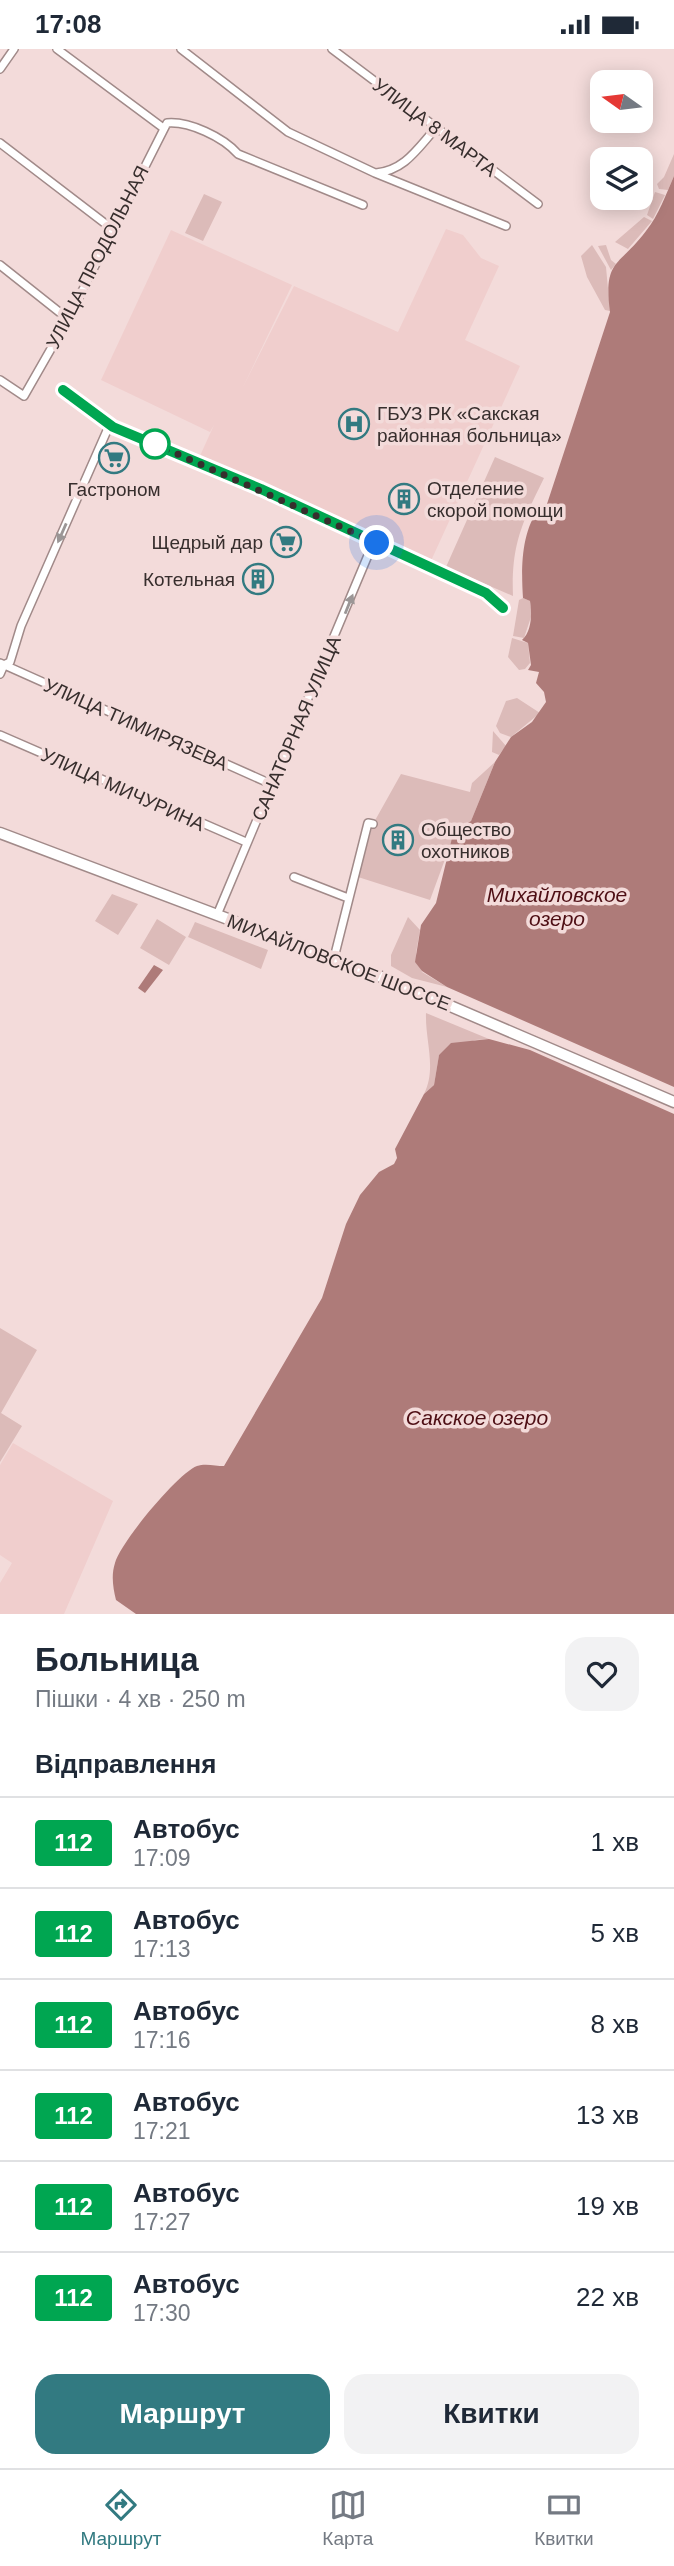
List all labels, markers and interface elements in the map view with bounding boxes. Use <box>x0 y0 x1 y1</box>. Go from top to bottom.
text: 17:08 <box>35 9 102 39</box>
north arrow <box>590 70 653 133</box>
map controls <box>590 70 653 210</box>
street label: УЛИЦА 8 МАРТА <box>369 74 501 181</box>
button: layers <box>590 147 653 210</box>
street label: УЛИЦА ПРОДОЛЬНАЯ <box>42 162 153 352</box>
place label: ГБУЗ РК «Сакская районная больница» <box>377 403 562 446</box>
hospital icon: ГБУЗ РК «Сакская районная больница» <box>337 407 371 441</box>
unlabelled marker <box>140 429 170 459</box>
supermarket icon: Гастроном <box>97 441 131 475</box>
place label: Отделение скорой помощи <box>427 478 563 521</box>
place label: Гастроном <box>67 479 161 500</box>
building icon: Отделение скорой помощи <box>387 482 421 516</box>
one-way arrow <box>56 523 68 543</box>
supermarket icon: Щедрый дар <box>269 525 303 559</box>
your location <box>359 525 394 560</box>
place label: Щедрый дар <box>152 532 263 553</box>
building icon: Котельная <box>241 562 275 596</box>
place label: Котельная <box>143 569 235 590</box>
one-way arrow <box>343 593 354 614</box>
street label: САНАТОРНАЯ УЛИЦА <box>248 632 345 824</box>
street label: УЛИЦА ТИМИРЯЗЕВА <box>41 674 231 775</box>
street label: УЛИЦА МИЧУРИНА <box>38 744 208 835</box>
place label: Общество охотников <box>421 819 511 862</box>
building icon: Общество охотников <box>381 823 415 857</box>
water label: Михайловское озеро <box>487 883 627 930</box>
street label: МИХАЙЛОВСКОЕ ШОССЕ <box>224 910 453 1015</box>
water label: Сакское озеро <box>406 1406 549 1429</box>
button: heart <box>565 1637 639 1711</box>
text: Больница <box>35 1641 199 1678</box>
text: Пішки · 4 хв · 250 m <box>35 1686 246 1712</box>
text: Відправлення <box>35 1749 216 1779</box>
text: Автобус <box>133 1814 240 1844</box>
text: 1 хв <box>591 1827 639 1857</box>
text: 112 <box>54 1829 93 1856</box>
text: 17:09 <box>133 1845 191 1871</box>
text: Автобус <box>133 1905 240 1935</box>
text: 5 хв <box>591 1918 639 1948</box>
text: 112 <box>54 1920 93 1947</box>
text: 17:13 <box>133 1936 191 1962</box>
text: Автобус <box>133 1996 240 2026</box>
text: 8 хв <box>591 2009 639 2039</box>
text: 112 <box>54 2011 93 2038</box>
text: 17:16 <box>133 2027 191 2053</box>
text: Автобус <box>133 2087 240 2117</box>
text: 13 хв <box>576 2100 639 2130</box>
text: 112 <box>54 2102 93 2129</box>
text: 17:21 <box>133 2118 191 2144</box>
text: Автобус <box>133 2178 240 2208</box>
text: 19 хв <box>576 2191 639 2221</box>
text: 112 <box>54 2193 93 2220</box>
text: 17:27 <box>133 2209 191 2235</box>
text: Автобус <box>133 2269 240 2299</box>
text: 22 хв <box>576 2282 639 2312</box>
text: 112 <box>54 2284 93 2311</box>
text: 17:30 <box>133 2300 191 2326</box>
button: Маршрут <box>35 2374 330 2454</box>
button: Квитки <box>344 2374 639 2454</box>
tab: Маршрут <box>80 2486 161 2550</box>
tab: Карта <box>322 2486 373 2550</box>
tab: Квитки <box>534 2486 594 2550</box>

